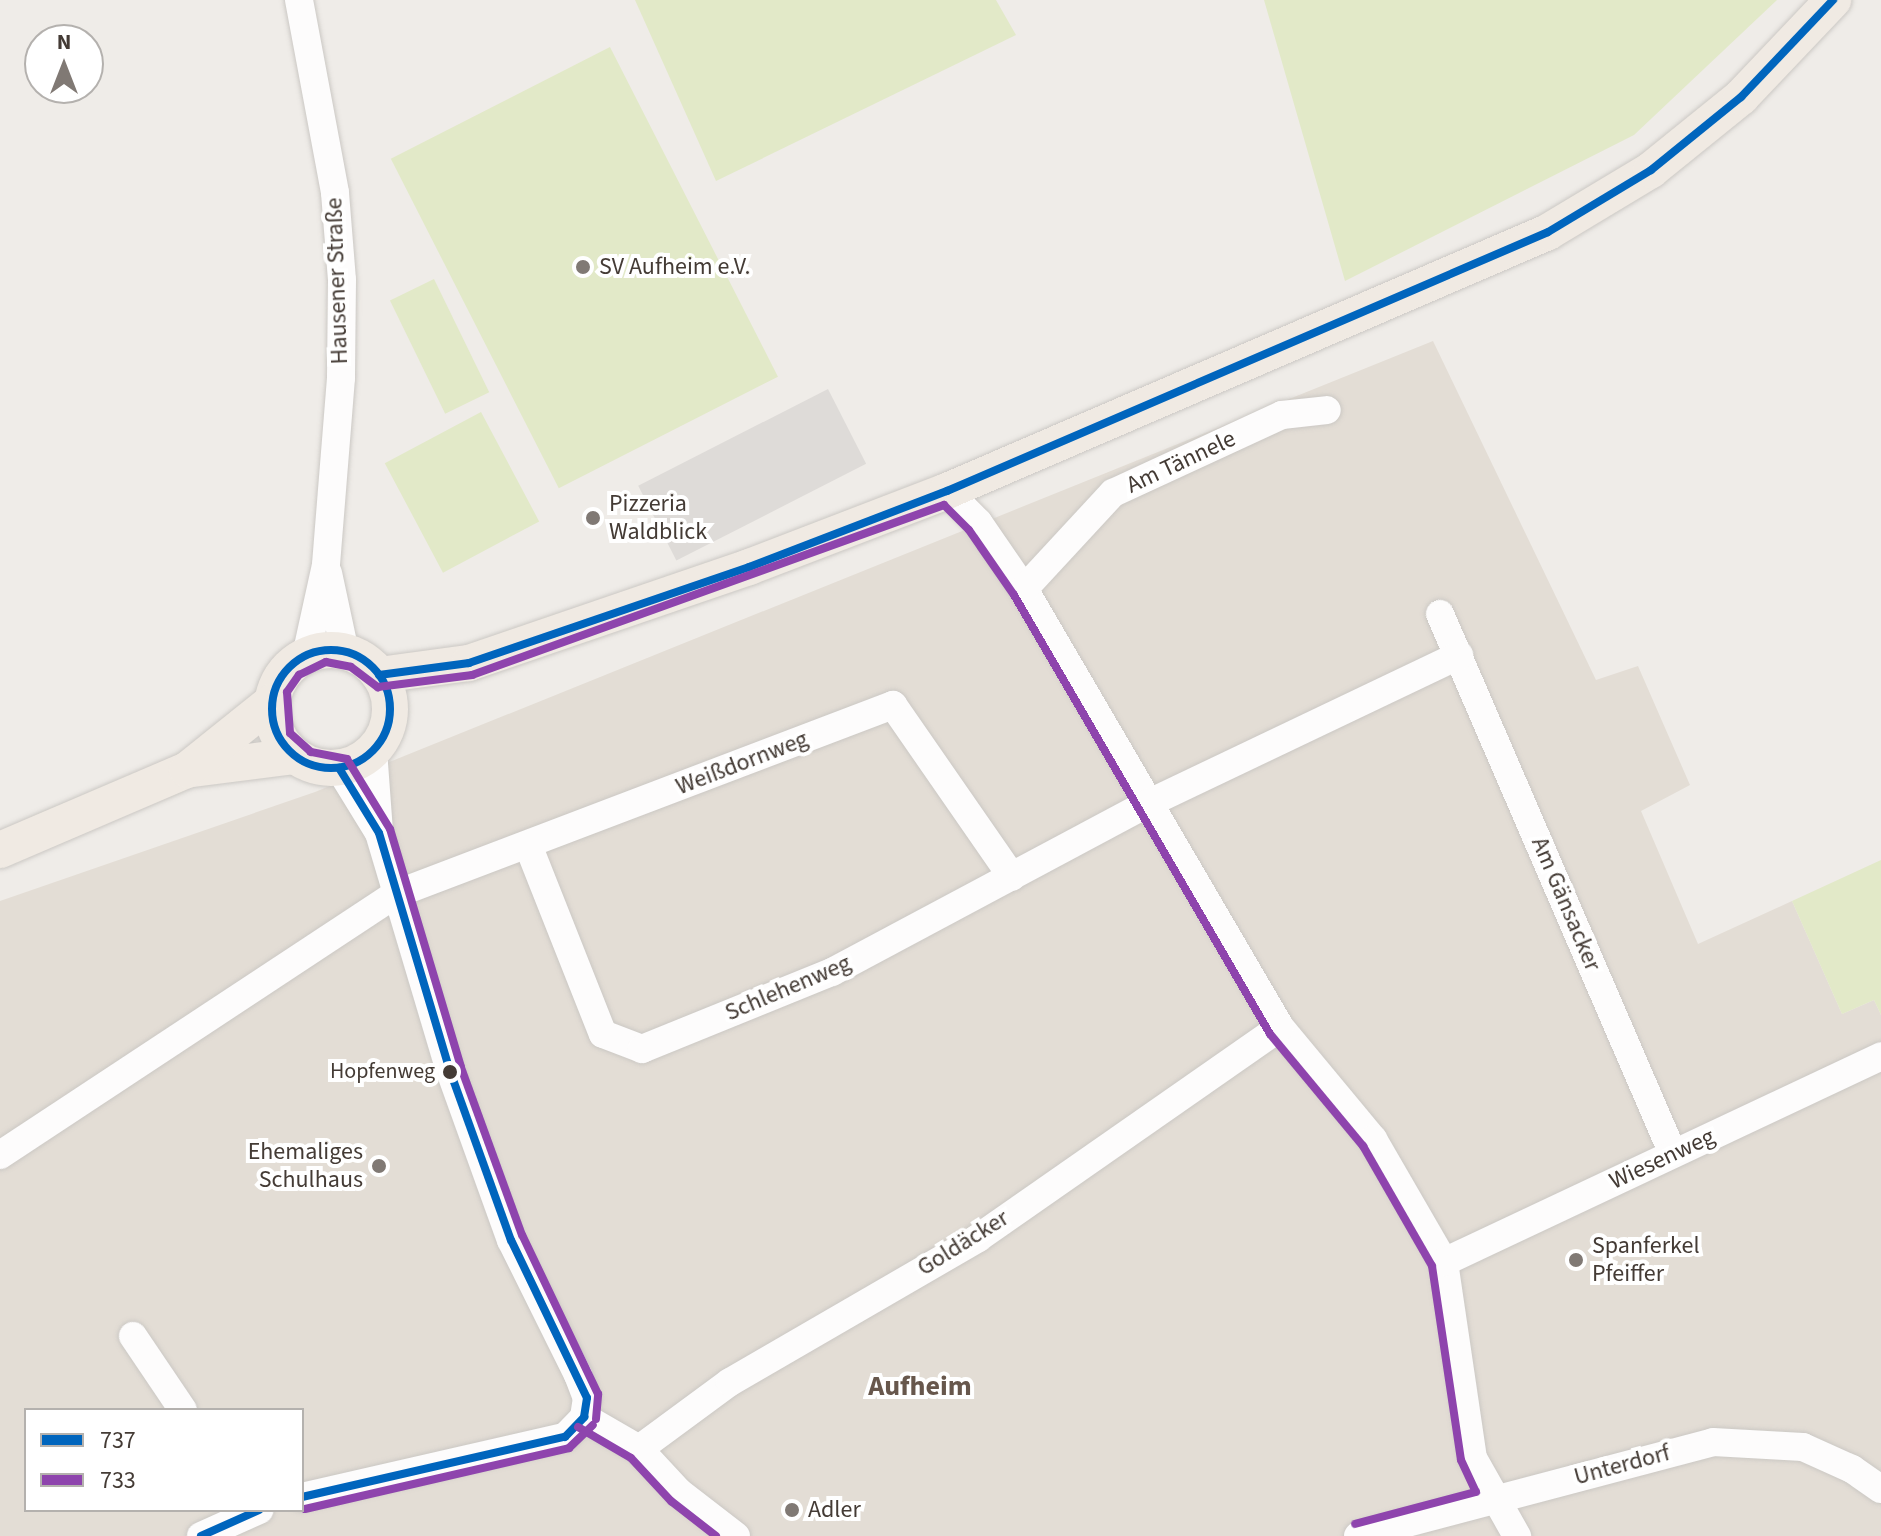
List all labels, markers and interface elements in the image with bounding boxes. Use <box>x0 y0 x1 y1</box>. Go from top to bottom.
north arrow <box>24 24 104 104</box>
text: N <box>57 26 71 58</box>
street label: Hausener Straße <box>320 197 354 365</box>
place label: SV Aufheim e.V. <box>599 253 751 281</box>
marker: SV Aufheim e.V. <box>574 258 592 276</box>
street label: Am Tännele <box>1122 424 1240 500</box>
place label: Pizzeria Waldblick <box>609 490 707 546</box>
marker: Pizzeria Waldblick <box>584 509 602 527</box>
street label: Weißdornweg <box>672 725 812 801</box>
street label: Am Gänsacker <box>1525 833 1607 975</box>
street label: Schlehenweg <box>721 949 855 1027</box>
place label: Hopfenweg <box>330 1059 435 1085</box>
marker: Hopfenweg <box>442 1064 458 1080</box>
street label: Wiesenweg <box>1605 1122 1719 1196</box>
place label: Ehemaliges Schulhaus <box>248 1138 363 1194</box>
marker: Ehemaliges Schulhaus <box>370 1157 388 1175</box>
street label: Goldäcker <box>912 1204 1014 1282</box>
place label: Spanferkel Pfeiffer <box>1592 1232 1699 1288</box>
marker: Spanferkel Pfeiffer <box>1567 1251 1585 1269</box>
district label: Aufheim <box>868 1369 972 1403</box>
legend <box>24 1408 304 1512</box>
text: 737 <box>100 1423 136 1458</box>
street label: Unterdorf <box>1571 1438 1673 1492</box>
text: 733 <box>100 1463 136 1498</box>
place label: Adler <box>808 1496 861 1524</box>
marker: Adler <box>783 1501 801 1519</box>

